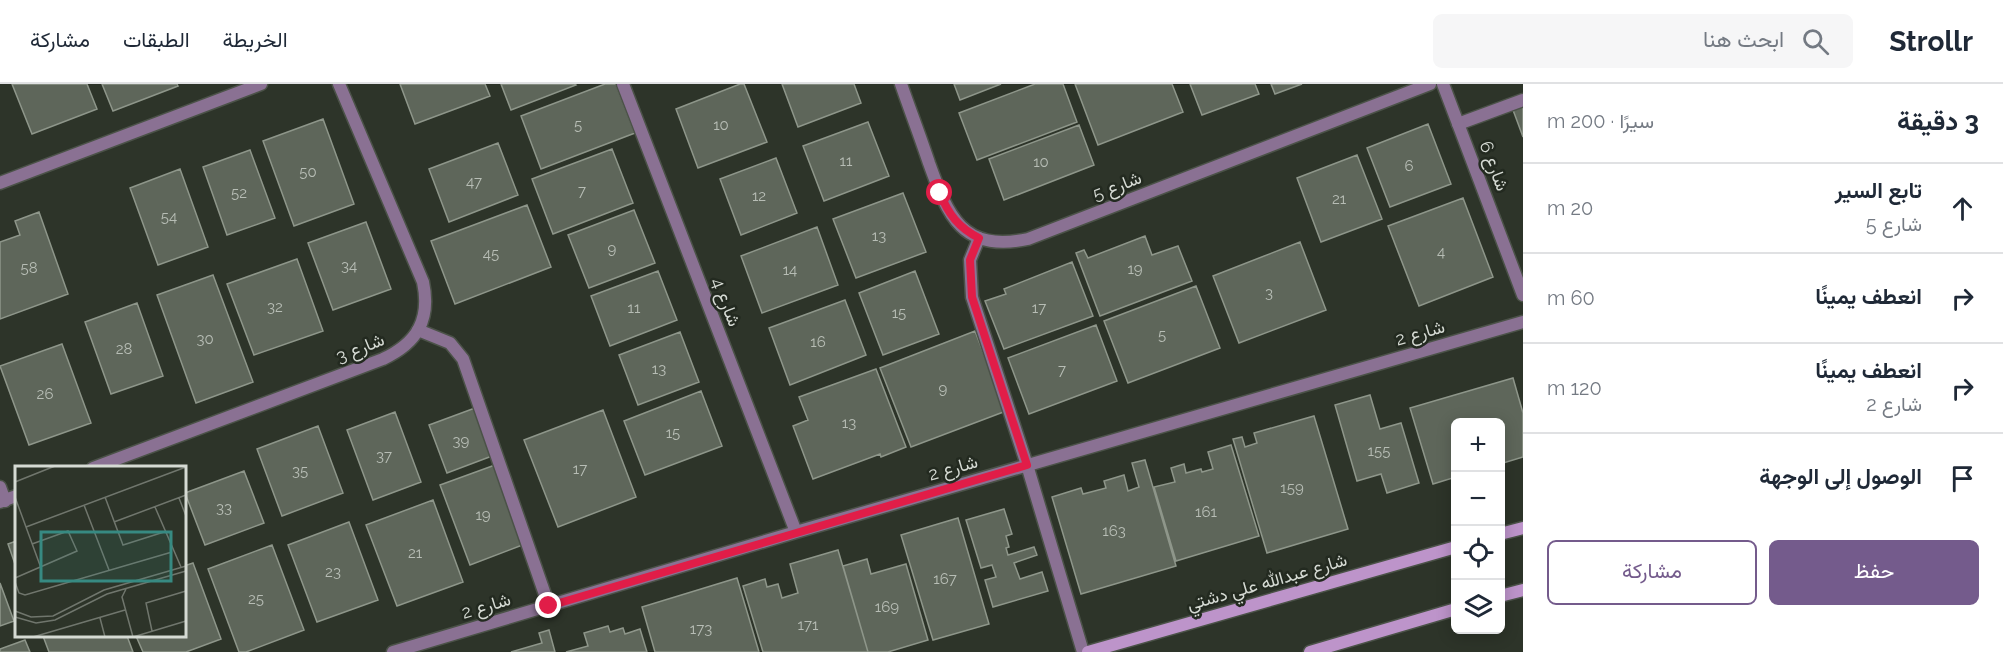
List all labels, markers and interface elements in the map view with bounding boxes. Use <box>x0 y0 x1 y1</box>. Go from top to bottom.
search box <box>1433 14 1853 68</box>
icon: search <box>1799 25 1832 58</box>
text: Strollr <box>1889 25 1973 58</box>
text: ابحث هنا <box>1703 26 1784 52</box>
text: مشاركة <box>30 27 90 52</box>
text: الطبقات <box>123 27 190 52</box>
text: الخريطة <box>223 27 288 52</box>
text: 3 دقيقة <box>1897 106 1979 136</box>
text: سيرًا · 200 m <box>1547 109 1654 133</box>
house number: 5 <box>574 116 582 134</box>
house number: 10 <box>713 116 729 134</box>
street label: شارع 6 <box>1474 138 1514 194</box>
house number: 11 <box>840 152 853 170</box>
house number: 10 <box>1033 153 1049 171</box>
house number: 6 <box>1404 157 1414 175</box>
house number: 50 <box>299 163 317 181</box>
street label: شارع 5 <box>1089 167 1145 206</box>
house number: 47 <box>466 173 482 191</box>
text: تابع السير <box>1835 177 1922 203</box>
route start <box>926 179 952 205</box>
house number: 7 <box>578 182 586 200</box>
house number: 52 <box>231 184 247 202</box>
house number: 12 <box>752 187 766 205</box>
house number: 21 <box>1332 190 1347 208</box>
icon: ahead <box>1946 192 1979 225</box>
text: 20 m <box>1547 196 1593 220</box>
house number: 54 <box>161 208 177 226</box>
text: شارع 5 <box>1866 212 1922 236</box>
house number: 13 <box>872 227 886 245</box>
house number: 9 <box>608 240 617 258</box>
house number: 4 <box>1437 243 1445 261</box>
house number: 45 <box>483 245 499 263</box>
house number: 34 <box>341 257 357 275</box>
house number: 58 <box>20 259 38 277</box>
house number: 19 <box>1127 260 1143 278</box>
house number: 14 <box>783 261 797 279</box>
street label: شارع 4 <box>706 274 745 330</box>
icon: right <box>1946 282 1979 315</box>
text: انعطف يمينًا <box>1815 283 1922 309</box>
house number: 3 <box>1265 284 1273 302</box>
text: 60 m <box>1547 286 1595 310</box>
house number: 32 <box>267 298 283 316</box>
house number: 11 <box>628 299 641 317</box>
house number: 17 <box>1032 299 1046 317</box>
house number: 15 <box>892 304 906 322</box>
street label: شارع 2 <box>1393 316 1447 351</box>
house number: 5 <box>1158 326 1166 344</box>
street label: شارع 3 <box>333 328 388 369</box>
house number: 30 <box>196 330 214 348</box>
house number: 16 <box>810 333 826 351</box>
house number: 28 <box>116 340 132 358</box>
text: انعطف يمينًا <box>1815 357 1922 383</box>
house number: 13 <box>652 360 666 378</box>
house number: 7 <box>1058 361 1066 379</box>
icon: right <box>1946 372 1979 405</box>
text: 120 m <box>1547 376 1602 400</box>
house number: 9 <box>939 380 948 398</box>
house number: 26 <box>37 385 53 403</box>
text: شارع 2 <box>1866 392 1922 416</box>
house number: 13 <box>842 414 856 432</box>
map controls <box>1451 418 1505 634</box>
button: + <box>1451 418 1505 472</box>
house number: 15 <box>666 424 680 442</box>
house number: 39 <box>453 432 470 450</box>
house number: 155 <box>1368 442 1390 460</box>
house number: 37 <box>376 447 392 465</box>
street label: شارع 2 <box>926 451 980 486</box>
house number: 17 <box>573 460 587 478</box>
house number: 35 <box>292 462 308 480</box>
icon: arrive <box>1946 462 1979 495</box>
text: الوصول إلى الوجهة <box>1759 463 1922 489</box>
inset map <box>15 466 186 637</box>
button: − <box>1451 472 1505 526</box>
house number: 159 <box>1280 479 1304 497</box>
house number: 33 <box>216 499 232 517</box>
house number: 161 <box>1195 503 1218 521</box>
house number: 19 <box>475 506 491 524</box>
house number: 163 <box>1102 522 1126 540</box>
button: locate <box>1451 526 1505 580</box>
button: مشاركة <box>1547 540 1757 605</box>
button: حفظ <box>1769 540 1979 605</box>
house number: 21 <box>408 544 423 562</box>
street label: شارع عبدالله علي دشتي <box>1184 549 1351 619</box>
house number: 23 <box>325 563 341 581</box>
house number: 167 <box>933 570 957 588</box>
button: layers <box>1451 580 1505 634</box>
street label: شارع 2 <box>459 588 514 625</box>
house number: 25 <box>248 590 264 608</box>
route end <box>535 592 561 618</box>
house number: 169 <box>875 598 899 616</box>
house number: 171 <box>798 616 819 634</box>
house number: 173 <box>690 620 712 638</box>

